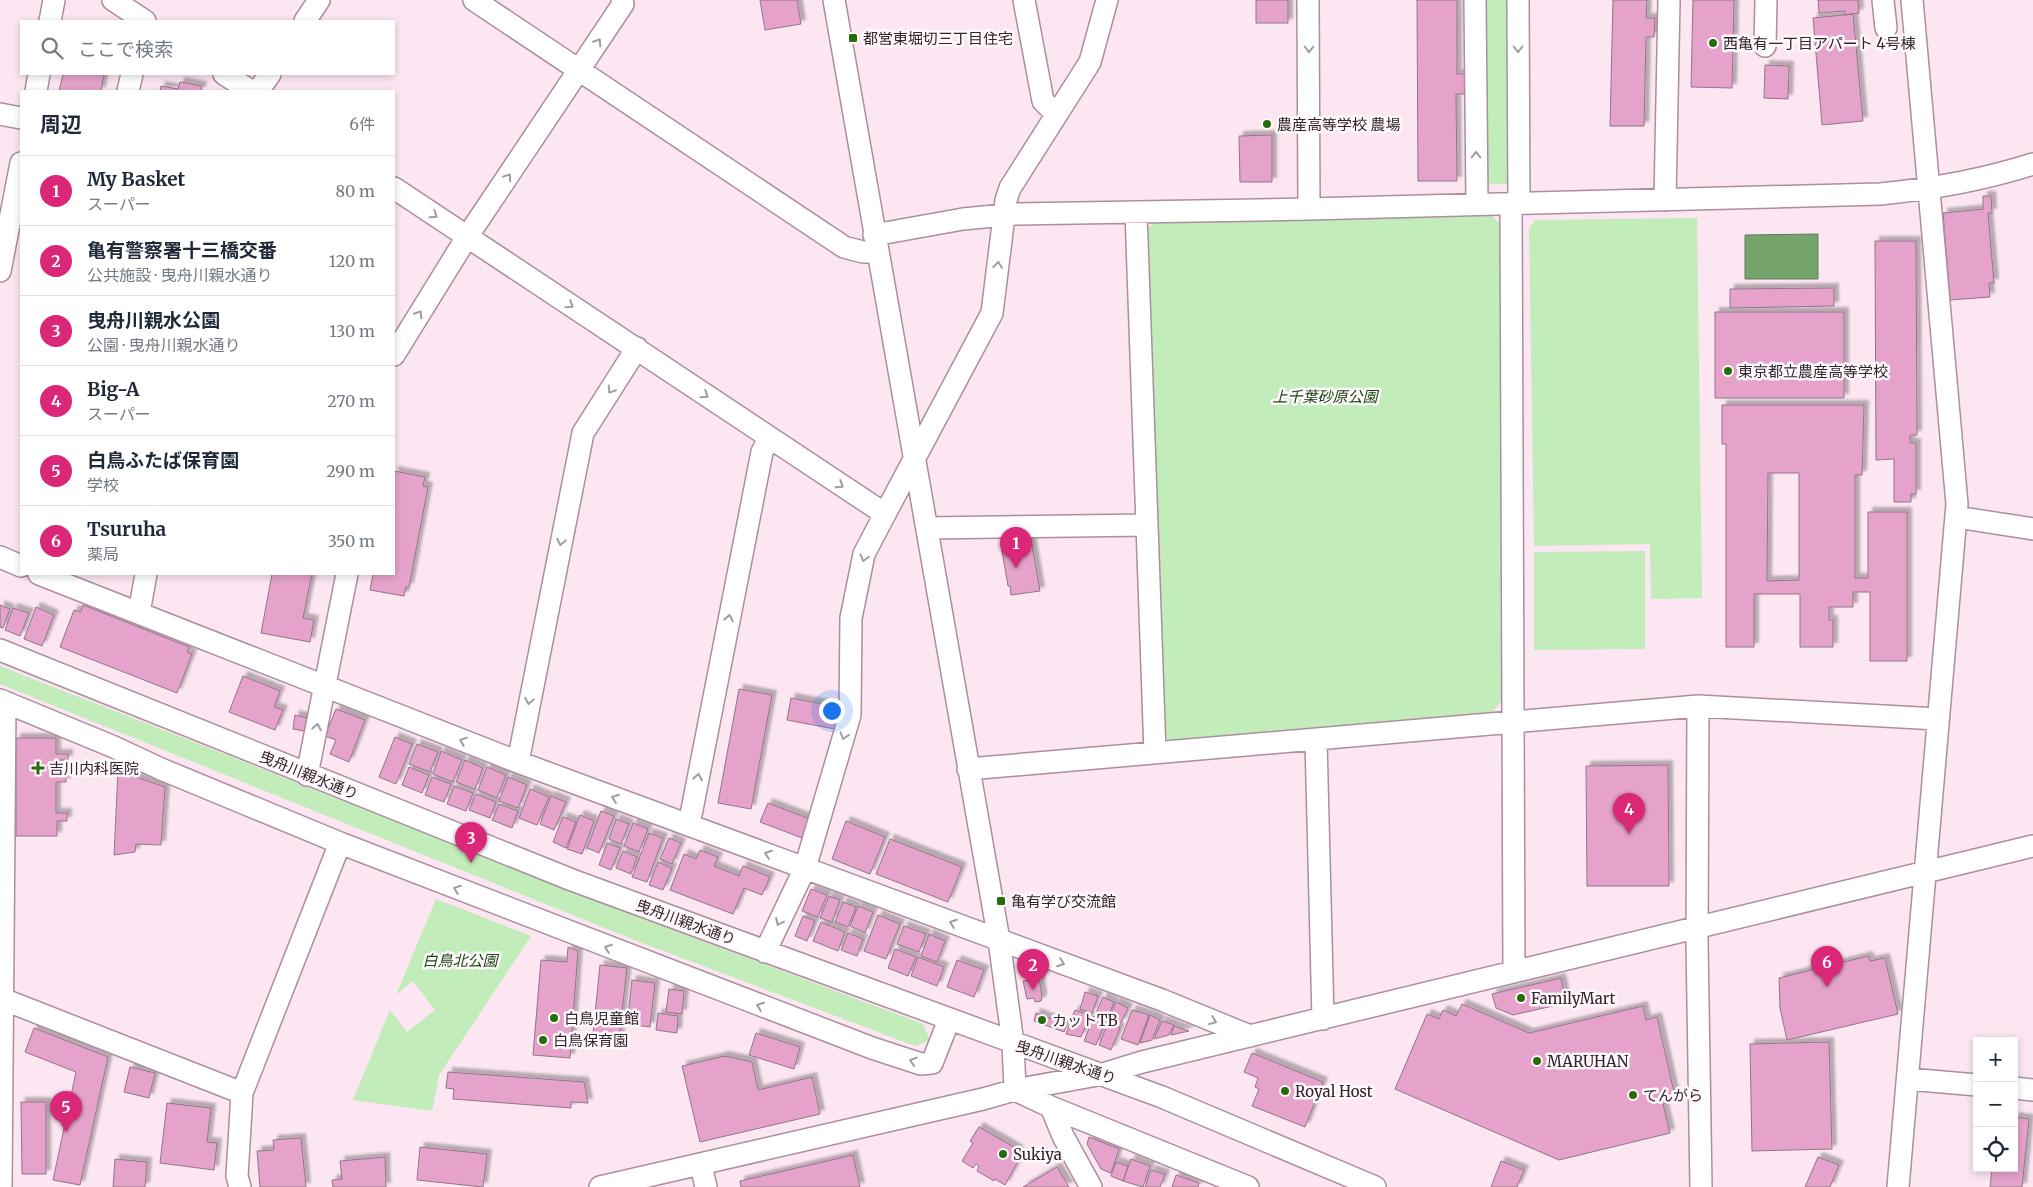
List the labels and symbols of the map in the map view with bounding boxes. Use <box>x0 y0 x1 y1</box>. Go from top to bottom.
place label: 都営東堀切三丁目住宅 <box>863 29 1013 48</box>
marker: 都営東堀切三丁目住宅 <box>847 32 859 44</box>
place label: 西亀有一丁目アパート 4号棟 <box>1723 34 1916 53</box>
marker: 西亀有一丁目アパート 4号棟 <box>1707 37 1719 49</box>
one-way arrow <box>592 39 601 48</box>
one-way arrow <box>1304 45 1314 53</box>
one-way arrow <box>1513 45 1523 53</box>
place label: 農産高等学校 農場 <box>1277 115 1401 134</box>
marker: 農産高等学校 農場 <box>1261 118 1273 130</box>
one-way arrow <box>1471 151 1481 159</box>
one-way arrow <box>501 173 511 182</box>
one-way arrow <box>428 209 438 218</box>
one-way arrow <box>992 261 1003 269</box>
one-way arrow <box>564 298 573 308</box>
one-way arrow <box>413 310 423 319</box>
place label: 東京都立農産高等学校 <box>1738 362 1888 381</box>
marker: 東京都立農産高等学校 <box>1722 365 1734 377</box>
one-way arrow <box>607 384 617 393</box>
park label: 上千葉砂原公園 <box>1272 387 1379 406</box>
one-way arrow <box>700 388 709 398</box>
one-way arrow <box>834 479 844 488</box>
pin: 1 <box>1000 527 1032 568</box>
one-way arrow <box>557 537 567 546</box>
one-way arrow <box>859 553 869 562</box>
one-way arrow <box>724 613 734 622</box>
one-way arrow <box>525 697 535 706</box>
your location <box>819 698 845 724</box>
one-way arrow <box>312 723 322 731</box>
one-way arrow <box>840 731 850 739</box>
one-way arrow <box>459 737 468 747</box>
street label: 曳舟川親水通り <box>257 747 361 803</box>
place label: 吉川内科医院 <box>49 759 139 778</box>
marker: 吉川内科医院 <box>31 761 45 775</box>
one-way arrow <box>692 773 703 781</box>
pin: 4 <box>1613 793 1645 834</box>
one-way arrow <box>612 794 620 804</box>
pin: 3 <box>455 822 487 863</box>
one-way arrow <box>764 850 773 860</box>
one-way arrow <box>453 884 462 895</box>
place label: 亀有学び交流館 <box>1011 892 1116 911</box>
street label: 曳舟川親水通り <box>633 895 739 949</box>
marker: 亀有学び交流館 <box>995 895 1007 907</box>
one-way arrow <box>775 917 786 926</box>
one-way arrow <box>949 919 958 929</box>
one-way arrow <box>604 943 613 954</box>
pin: 6 <box>1811 946 1843 987</box>
pin: 2 <box>1017 949 1049 990</box>
park label: 白鳥北公園 <box>422 951 499 970</box>
one-way arrow <box>1056 957 1065 967</box>
place label: FamilyMart <box>1531 989 1615 1008</box>
marker: FamilyMart <box>1515 992 1527 1004</box>
one-way arrow <box>756 1001 765 1012</box>
place label: 白鳥児童館 <box>564 1009 639 1028</box>
place label: カットTB <box>1052 1011 1117 1030</box>
marker: 白鳥児童館 <box>548 1012 560 1024</box>
marker: カットTB <box>1036 1014 1048 1026</box>
one-way arrow <box>1208 1014 1217 1025</box>
place label: 白鳥保育園 <box>553 1031 628 1050</box>
marker: 白鳥保育園 <box>537 1034 549 1046</box>
street label: 曳舟川親水通り <box>1013 1036 1119 1088</box>
place label: MARUHAN <box>1547 1052 1629 1071</box>
marker: MARUHAN <box>1531 1055 1543 1067</box>
one-way arrow <box>909 1057 917 1067</box>
place label: Royal Host <box>1295 1082 1373 1101</box>
marker: Royal Host <box>1279 1085 1291 1097</box>
place label: てんがら <box>1643 1086 1703 1105</box>
marker: てんがら <box>1627 1089 1639 1101</box>
pin: 5 <box>50 1091 82 1132</box>
place label: Sukiya <box>1013 1145 1062 1164</box>
marker: Sukiya <box>997 1148 1009 1160</box>

